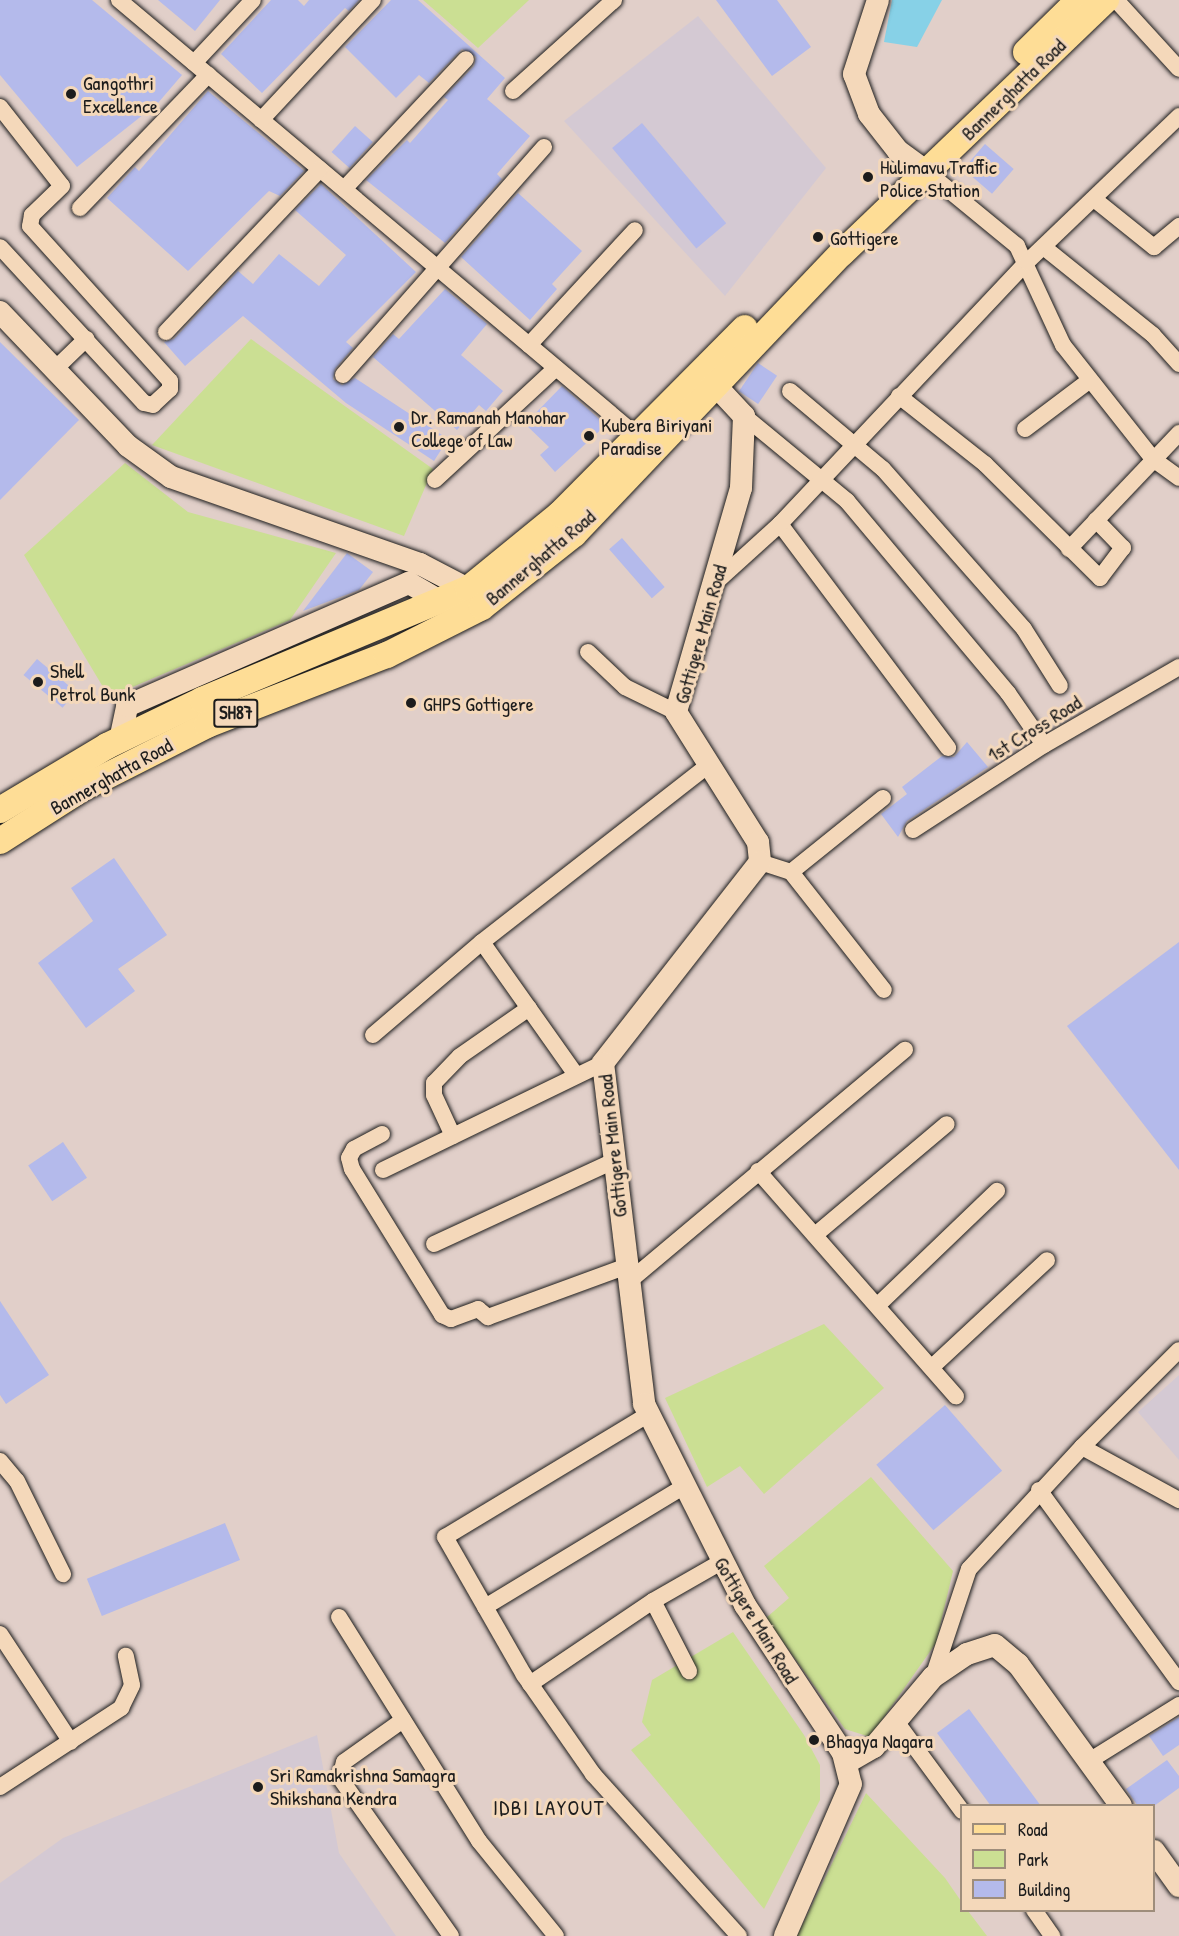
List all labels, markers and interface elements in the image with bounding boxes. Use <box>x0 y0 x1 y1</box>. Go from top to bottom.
street label: Bannerghatta Road <box>956 33 1070 145</box>
place label: Gangothri Excellence <box>83 70 158 117</box>
marker: Gangothri Excellence <box>64 87 78 101</box>
place label: Hulimavu Traffic Police Station <box>880 154 997 201</box>
marker: Hulimavu Traffic Police Station <box>861 170 875 184</box>
place label: Gottigere <box>830 225 898 249</box>
marker: Gottigere <box>811 230 825 244</box>
place label: Dr. Ramanah Manohar College of Law <box>411 404 566 451</box>
place label: Kubera Biriyani Paradise <box>601 412 712 459</box>
marker: Dr. Ramanah Manohar College of Law <box>392 420 406 434</box>
marker: Kubera Biriyani Paradise <box>582 429 596 443</box>
street label: Bannerghatta Road <box>480 504 600 610</box>
street label: Gottigere Main Road <box>669 562 731 706</box>
place label: Shell Petrol Bunk <box>50 658 136 705</box>
marker: Shell Petrol Bunk <box>31 675 45 689</box>
street label: 1st Cross Road <box>983 690 1085 766</box>
place label: GHPS Gottigere <box>423 691 534 715</box>
marker: GHPS Gottigere <box>404 696 418 710</box>
road number: SH87 <box>212 698 260 728</box>
street label: Bannerghatta Road <box>46 733 176 819</box>
street label: Gottigere Main Road <box>593 1073 631 1219</box>
street label: Gottigere Main Road <box>710 1552 804 1688</box>
place label: Bhagya Nagara <box>826 1728 933 1752</box>
marker: Bhagya Nagara <box>807 1733 821 1747</box>
place label: Sri Ramakrishna Samagra Shikshana Kendra <box>270 1763 455 1810</box>
marker: Sri Ramakrishna Samagra Shikshana Kendra <box>251 1780 265 1794</box>
district label: IDBI LAYOUT <box>493 1795 605 1821</box>
legend <box>960 1804 1155 1912</box>
text: Road <box>1018 1817 1048 1842</box>
text: Park <box>1018 1847 1048 1872</box>
text: Building <box>1018 1877 1070 1902</box>

